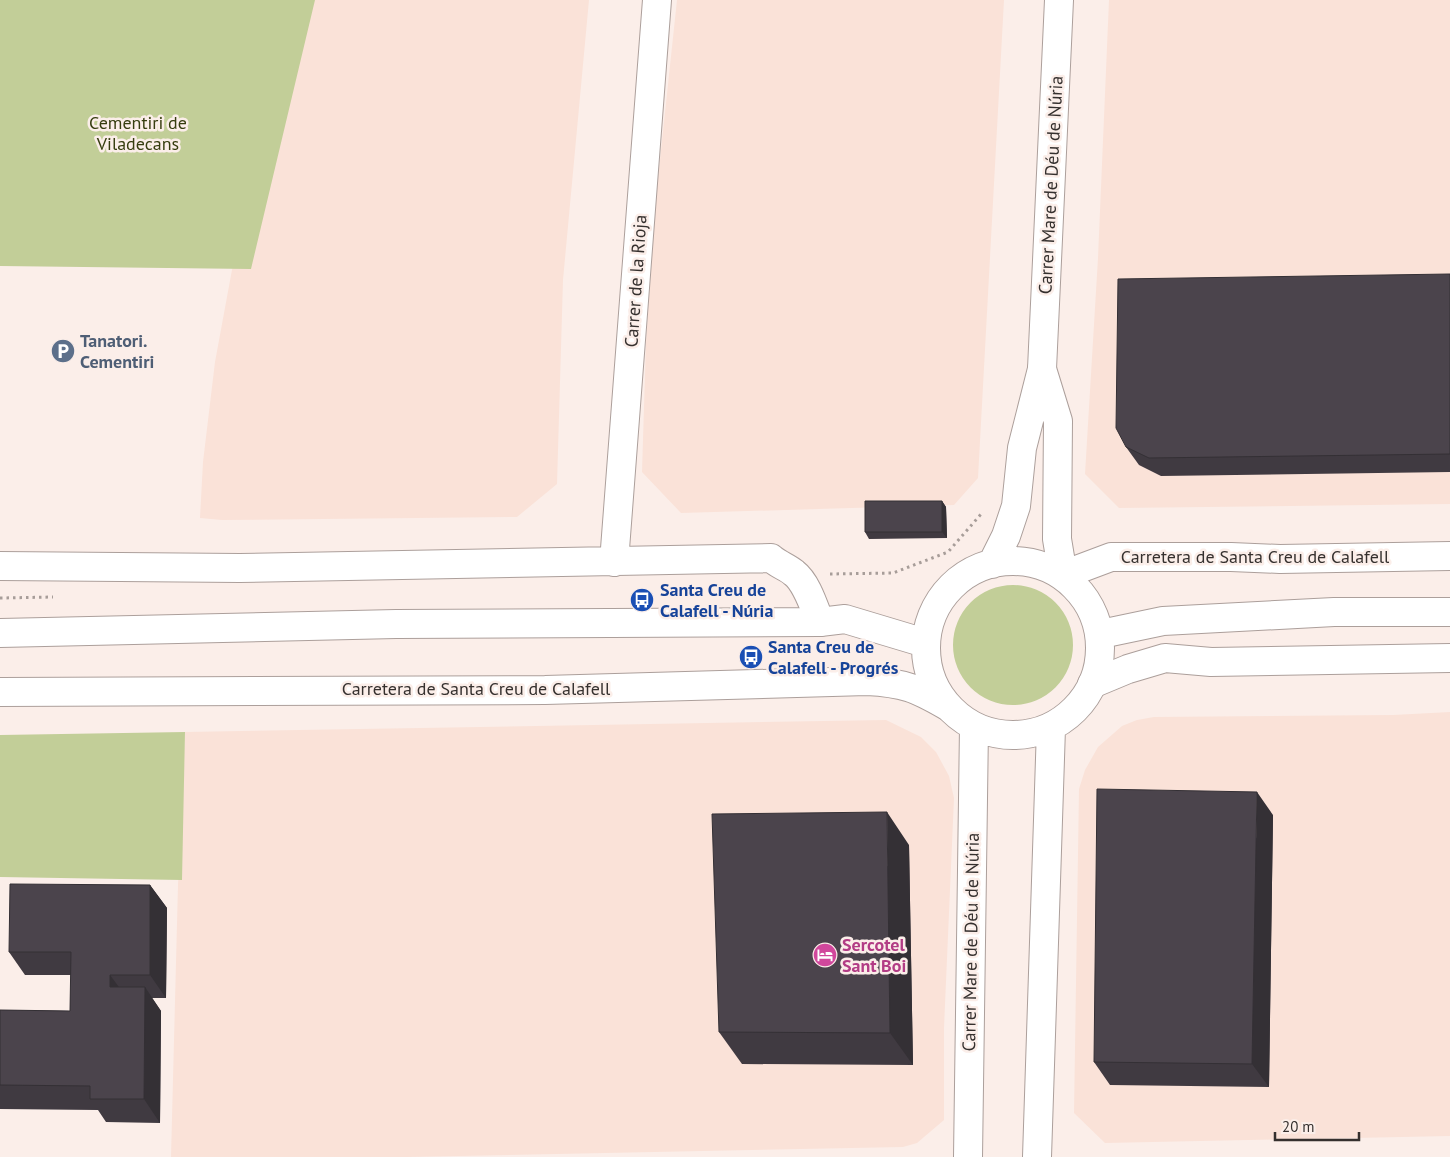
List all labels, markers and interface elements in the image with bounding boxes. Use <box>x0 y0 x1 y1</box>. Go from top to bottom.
street label: Carrer Mare de Déu de Núria <box>1033 75 1068 295</box>
park label: Cementiri de Viladecans <box>89 111 187 155</box>
street label: Carrer de la Rioja <box>619 214 652 348</box>
place label: Tanatori. Cementiri <box>80 329 154 373</box>
parking icon: Tanatori. Cementiri <box>50 338 76 364</box>
street label: Carretera de Santa Creu de Calafell <box>1121 545 1390 568</box>
place label: Santa Creu de Calafell - Núria <box>660 578 773 622</box>
bus stop icon: Santa Creu de Calafell - Núria <box>629 587 655 613</box>
place label: Santa Creu de Calafell - Progrés <box>768 635 899 679</box>
bus stop icon: Santa Creu de Calafell - Progrés <box>738 644 764 670</box>
street label: Carretera de Santa Creu de Calafell <box>342 677 611 700</box>
street label: Carrer Mare de Déu de Núria <box>957 832 984 1052</box>
place label: Sercotel Sant Boi <box>842 933 906 977</box>
hotel icon: Sercotel Sant Boi <box>812 942 838 968</box>
scale bar <box>1275 1110 1359 1142</box>
text: 20 m <box>1282 1117 1315 1136</box>

